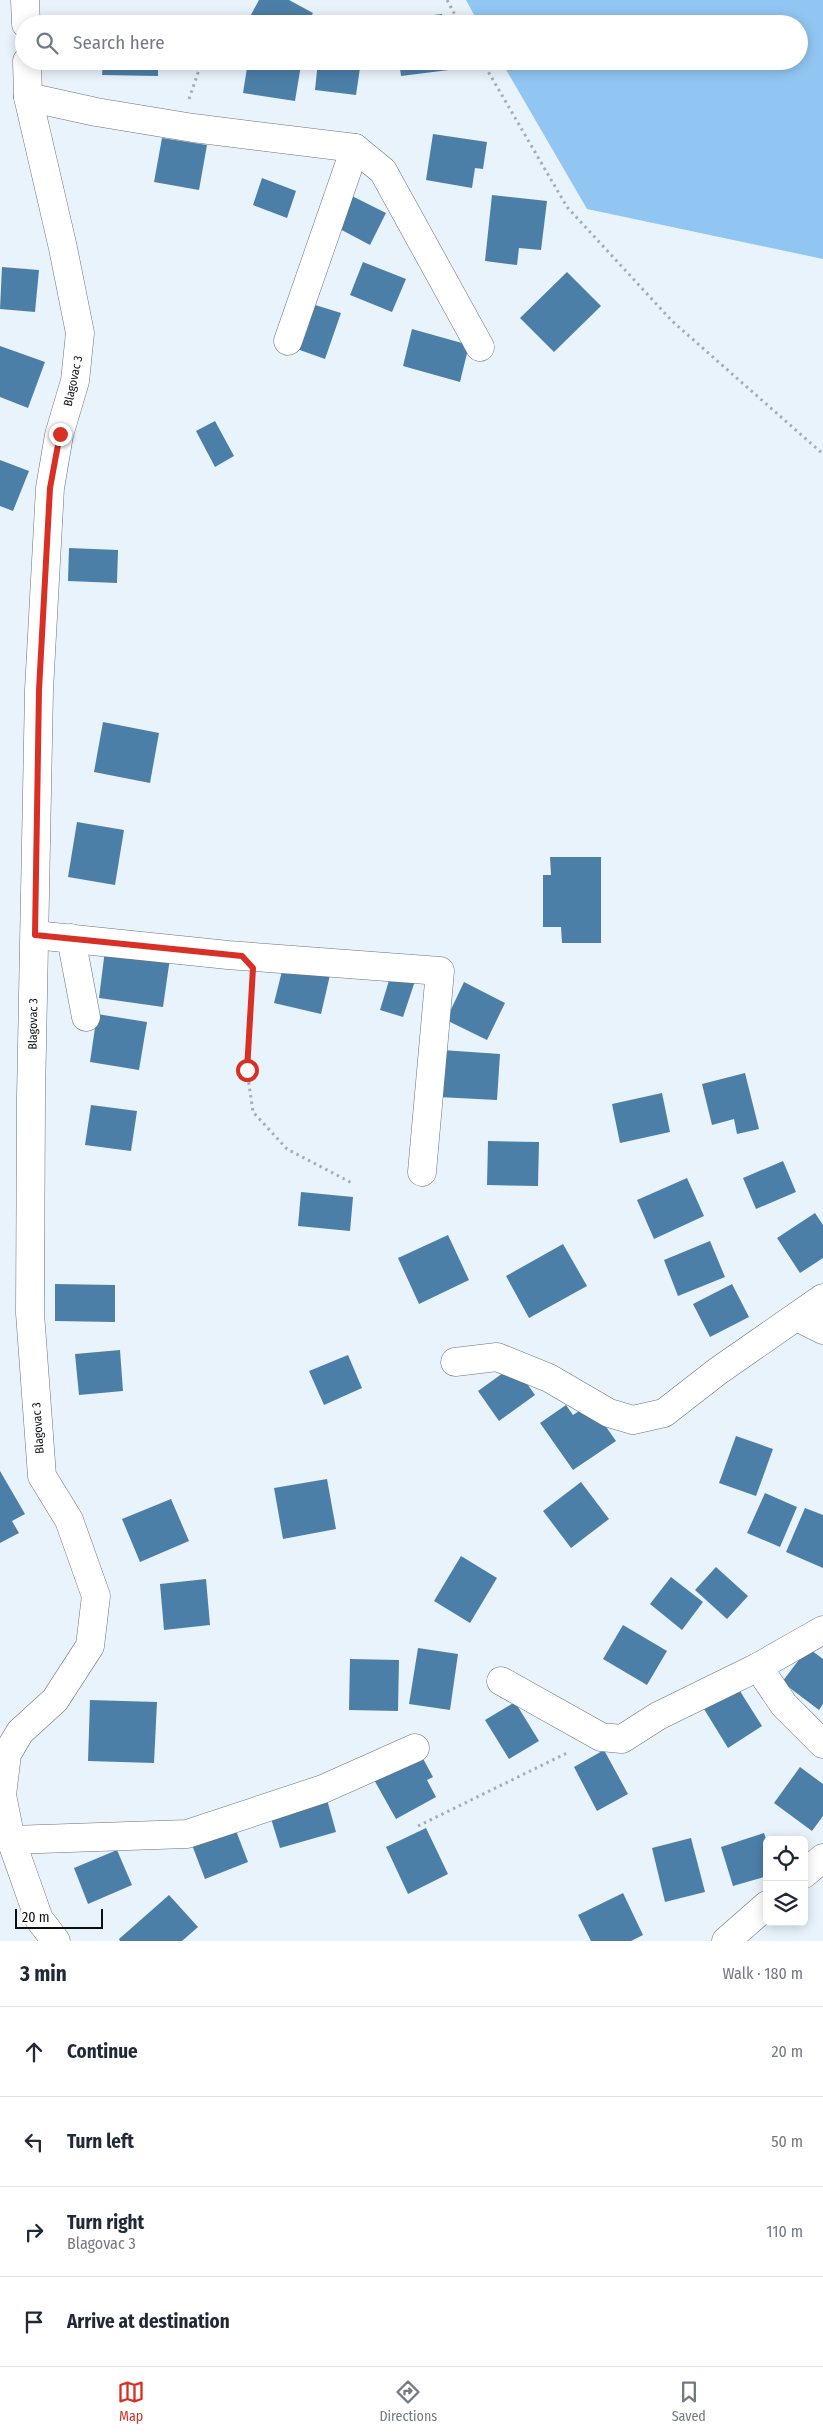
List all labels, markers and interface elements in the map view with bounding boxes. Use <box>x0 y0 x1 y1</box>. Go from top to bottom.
search box <box>15 15 808 70</box>
icon: search <box>33 29 61 57</box>
text: Search here <box>73 31 165 54</box>
street label: Blagovac 3 <box>61 354 85 408</box>
route end <box>49 423 72 446</box>
street label: Blagovac 3 <box>26 998 40 1050</box>
route start <box>236 1059 259 1082</box>
street label: Blagovac 3 <box>29 1402 47 1454</box>
map controls <box>763 1836 808 1926</box>
button: locate <box>763 1836 808 1881</box>
button: layers <box>763 1881 808 1926</box>
scale bar <box>15 1906 102 1929</box>
text: 20 m <box>22 1909 50 1926</box>
text: 3 min <box>20 1961 67 1987</box>
text: Walk · 180 m <box>723 1964 803 1983</box>
icon: ahead <box>20 2038 48 2066</box>
text: Continue <box>67 2040 138 2063</box>
text: 20 m <box>772 2042 803 2061</box>
icon: left <box>20 2128 48 2156</box>
text: Turn left <box>67 2130 134 2153</box>
text: 50 m <box>771 2132 803 2151</box>
text: Turn right <box>67 2211 144 2234</box>
icon: right <box>20 2218 48 2246</box>
text: 110 m <box>766 2222 803 2241</box>
text: Blagovac 3 <box>67 2234 136 2253</box>
icon: arrive <box>20 2308 48 2336</box>
text: Arrive at destination <box>67 2310 230 2333</box>
tab: Map <box>117 2378 145 2425</box>
tab: Directions <box>379 2378 437 2425</box>
tab: Saved <box>672 2378 706 2425</box>

